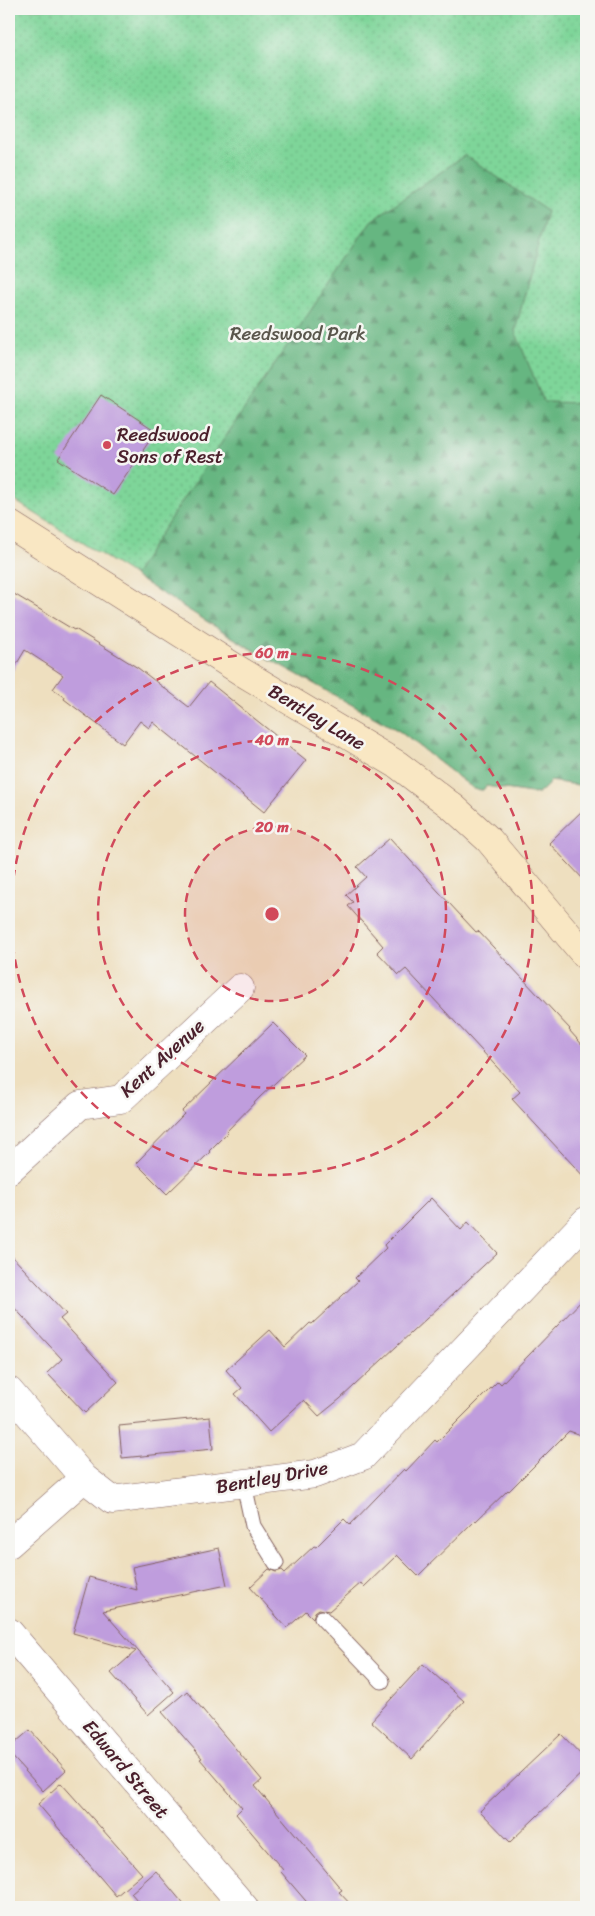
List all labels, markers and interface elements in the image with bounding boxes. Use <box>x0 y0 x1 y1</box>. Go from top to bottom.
park label: Reedswood Park <box>230 317 366 350</box>
place label: Reedswood Sons of Rest <box>117 418 223 473</box>
marker: Reedswood Sons of Rest <box>101 439 113 451</box>
text: 60 m <box>254 640 289 666</box>
street label: Bentley Lane <box>262 675 372 759</box>
text: 40 m <box>254 727 290 753</box>
text: 20 m <box>254 814 289 840</box>
centre of rings <box>263 905 281 923</box>
street label: Kent Avenue <box>112 1010 213 1106</box>
street label: Bentley Drive <box>213 1451 331 1503</box>
street label: Edward Street <box>74 1712 178 1826</box>

